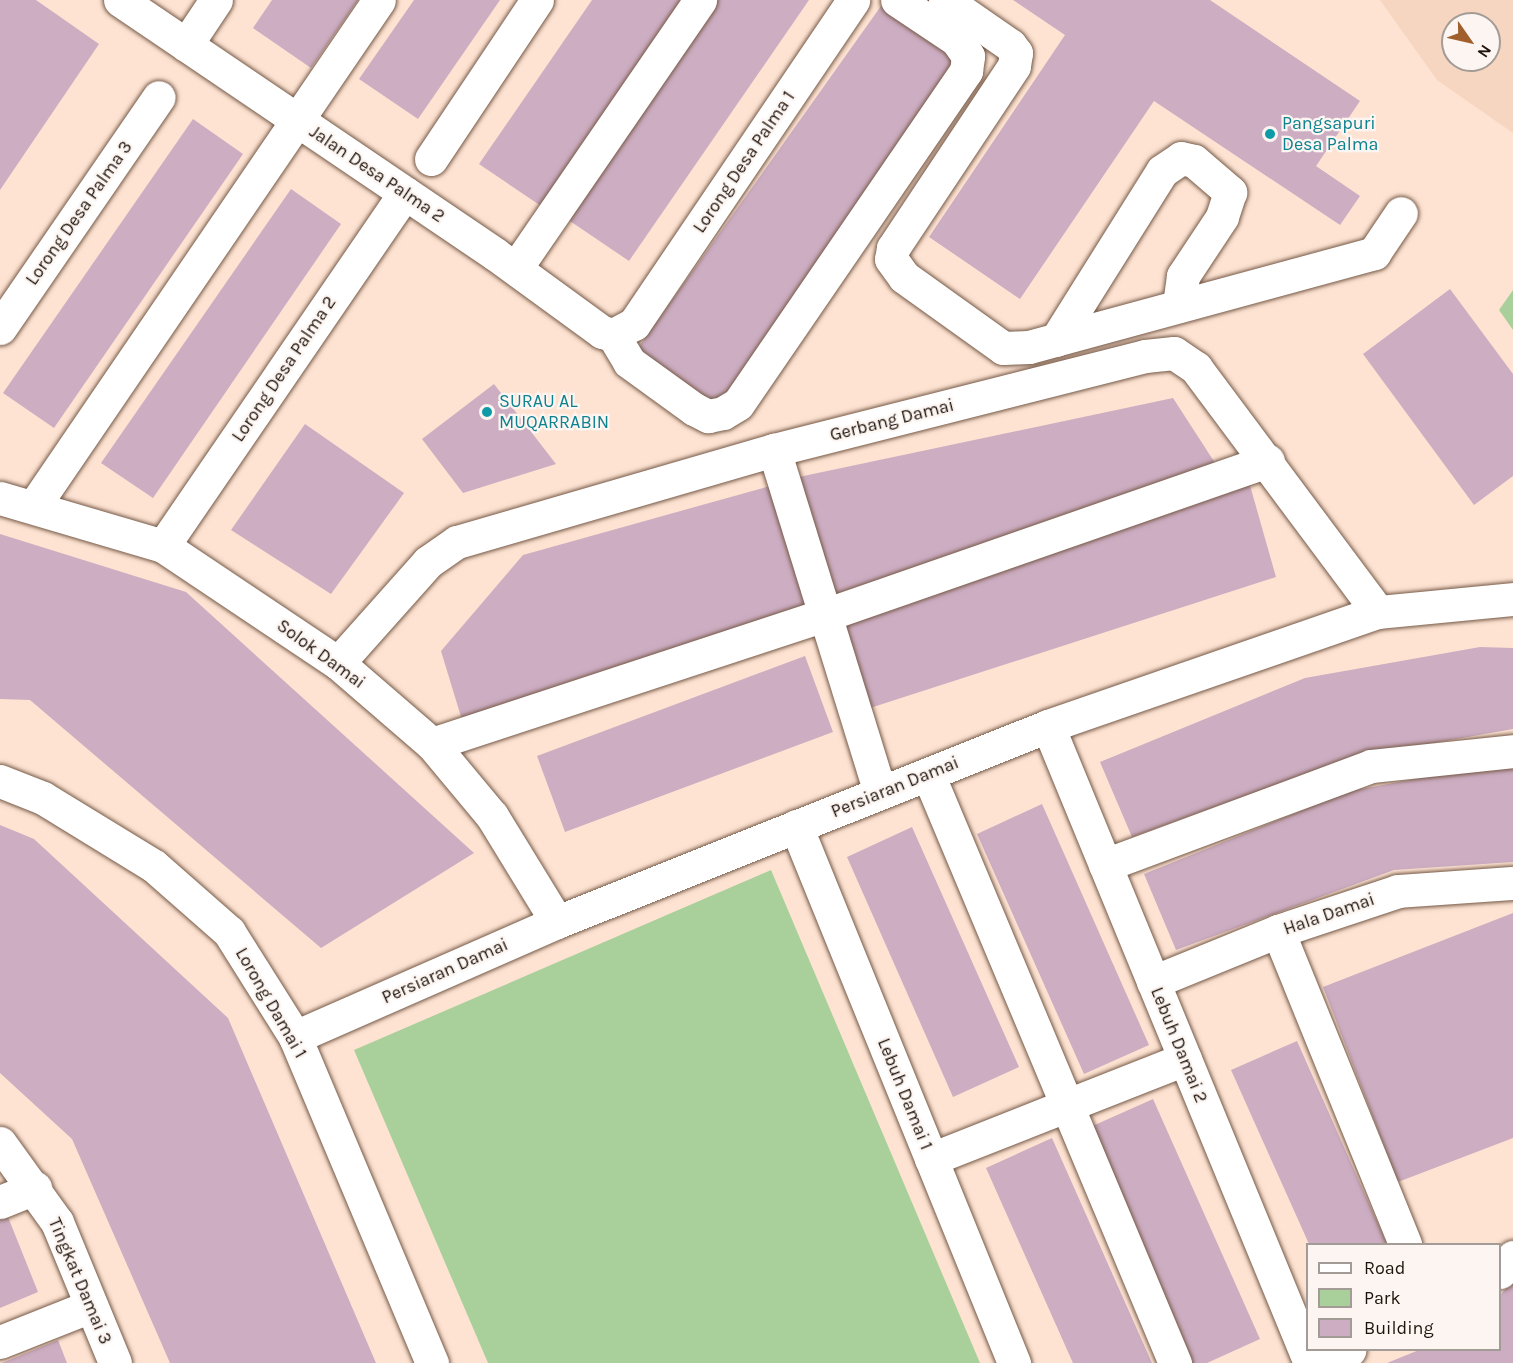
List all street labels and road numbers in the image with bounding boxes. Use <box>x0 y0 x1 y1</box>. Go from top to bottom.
street label: Lorong Desa Palma 1 <box>688 87 800 237</box>
street label: Jalan Desa Palma 2 <box>305 121 449 227</box>
street label: Lorong Desa Palma 3 <box>21 137 137 289</box>
street label: Lorong Desa Palma 2 <box>227 292 341 446</box>
street label: Gerbang Damai <box>828 394 956 446</box>
street label: Solok Damai <box>273 615 369 693</box>
street label: Persiaran Damai <box>828 752 962 822</box>
street label: Hala Damai <box>1281 888 1377 940</box>
street label: Persiaran Damai <box>379 933 511 1009</box>
street label: Lorong Damai 1 <box>231 944 311 1062</box>
street label: Lebuh Damai 2 <box>1146 984 1212 1106</box>
street label: Lebuh Damai 1 <box>873 1035 937 1153</box>
street label: Tingkat Damai 3 <box>44 1215 116 1347</box>

